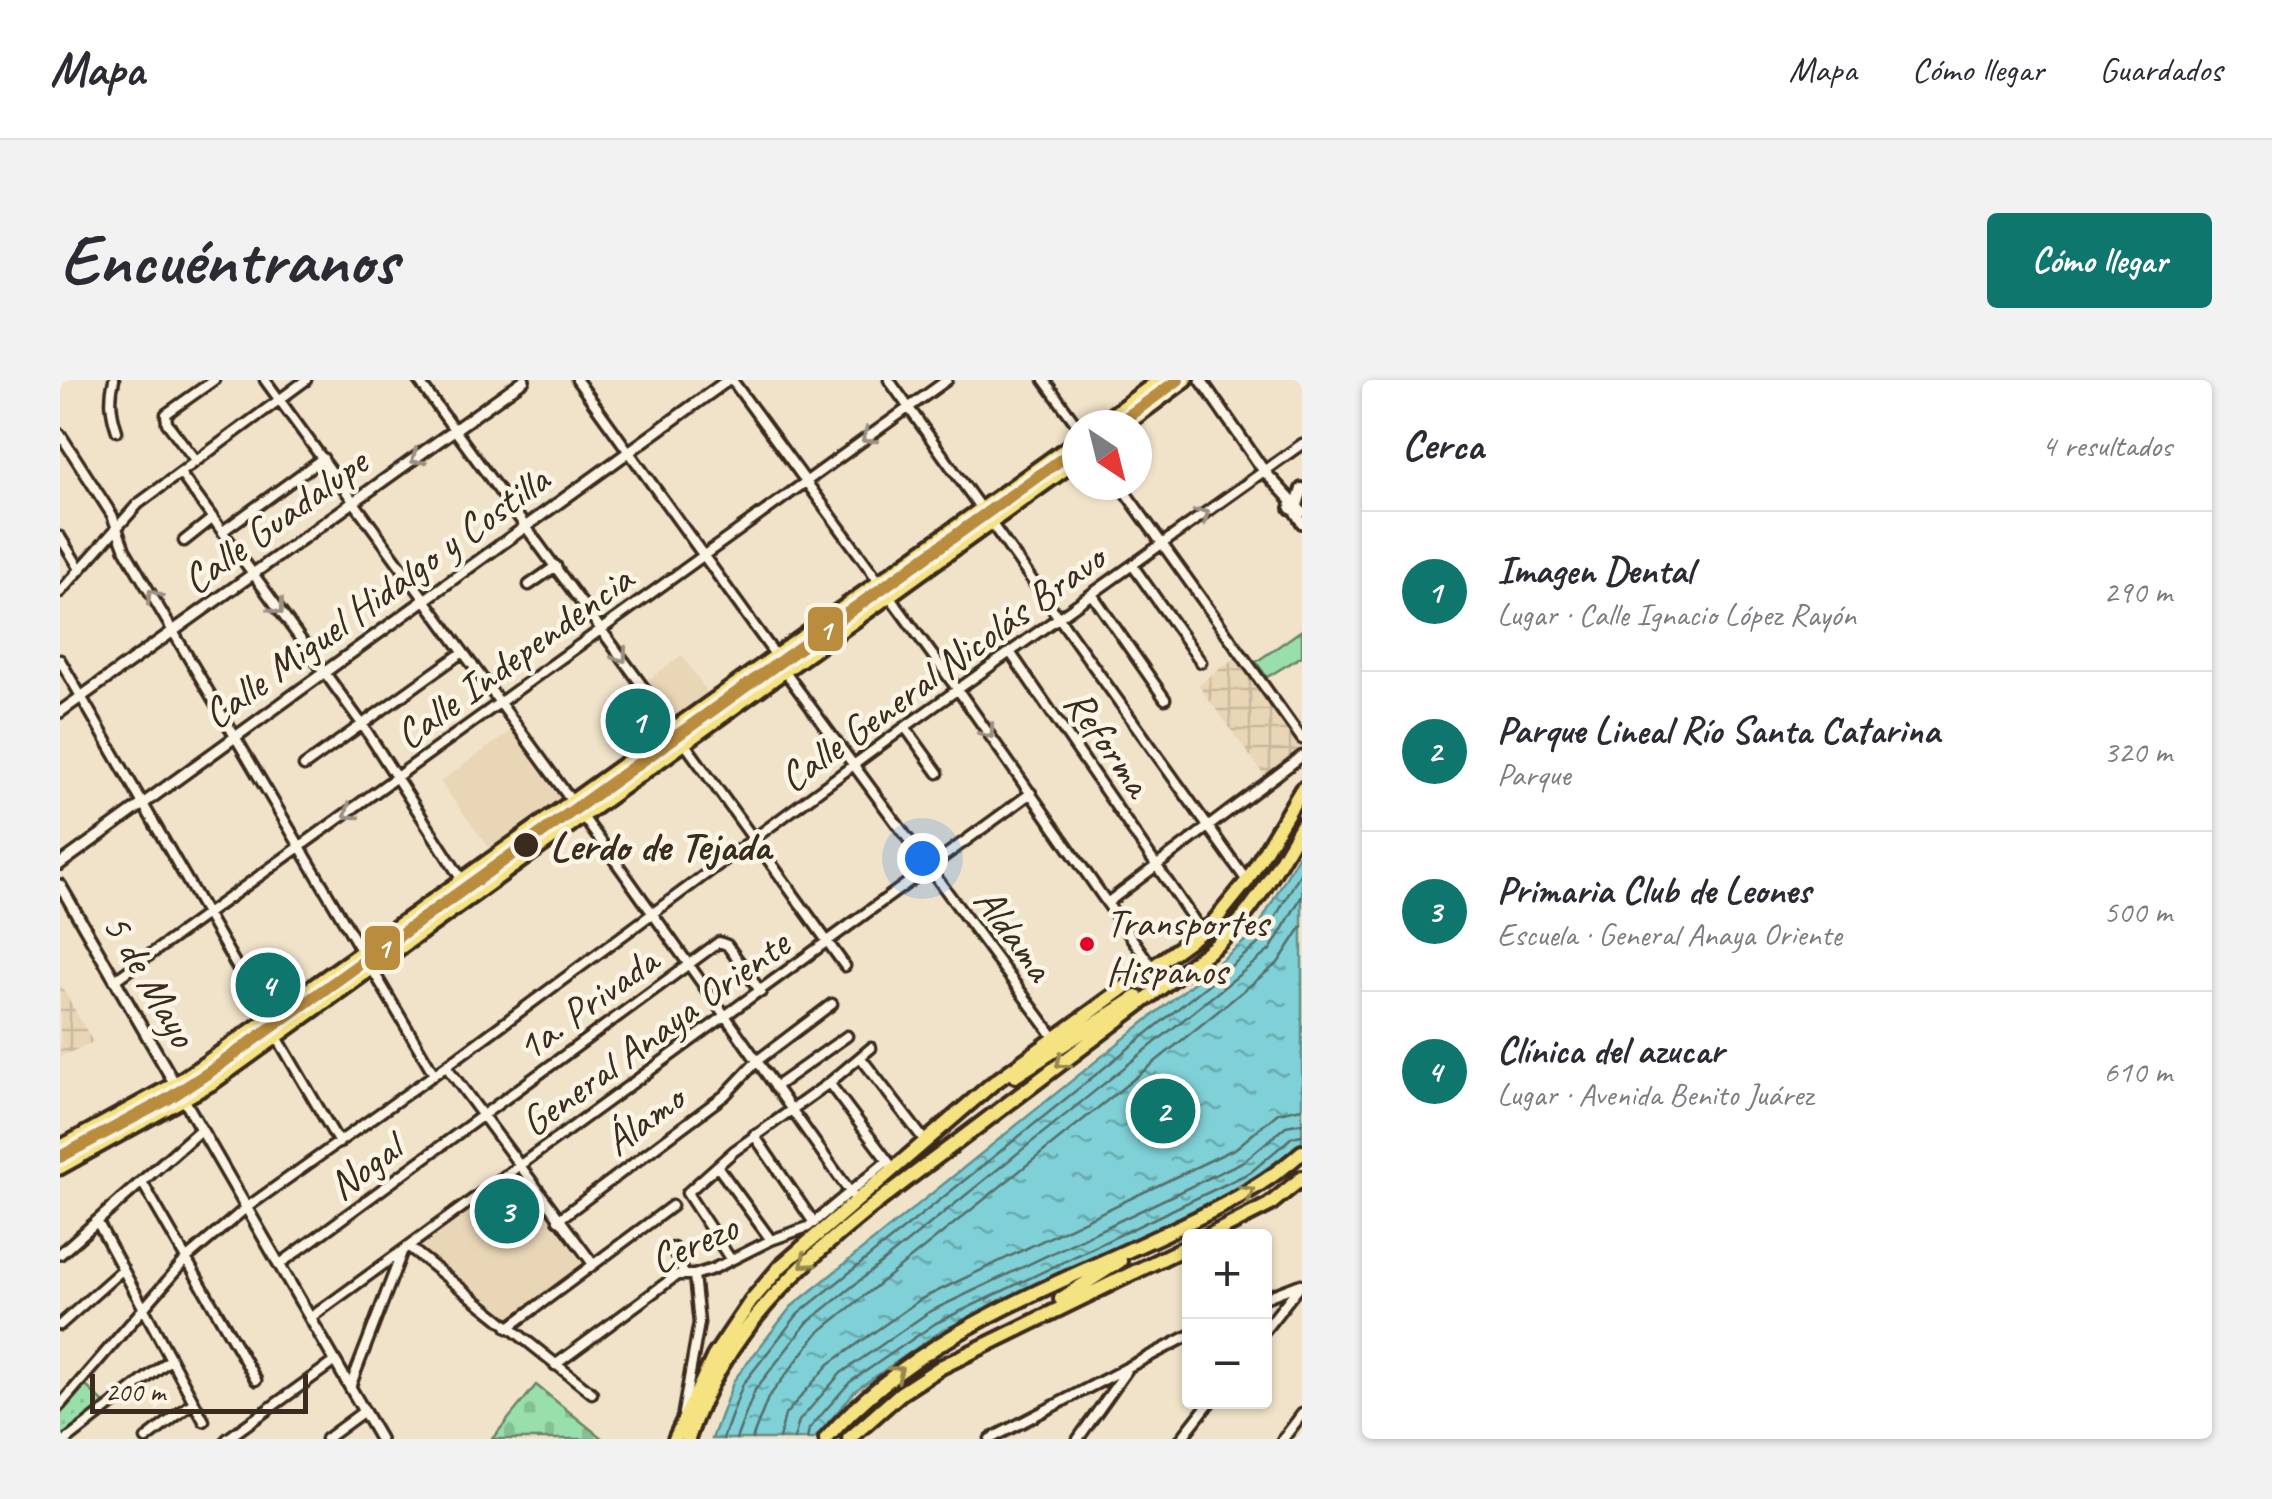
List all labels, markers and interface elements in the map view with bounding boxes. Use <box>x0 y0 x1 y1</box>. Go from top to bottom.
text: Mapa <box>50 39 144 99</box>
text: Mapa <box>1789 47 1857 92</box>
text: Cómo llegar <box>1912 47 2044 92</box>
text: Guardados <box>2099 47 2222 92</box>
button: Cómo llegar <box>1987 213 2212 308</box>
text: Encuéntranos <box>60 216 397 304</box>
north arrow <box>1062 410 1152 500</box>
text: Cerca <box>1402 419 1484 472</box>
one-way arrow <box>861 425 879 442</box>
text: 4 resultados <box>2041 425 2172 466</box>
street label: Calle Guadalupe <box>172 434 381 606</box>
one-way arrow <box>410 446 428 463</box>
street label: Calle Miguel Hidalgo y Costilla <box>192 452 562 741</box>
one-way arrow <box>1192 509 1210 526</box>
street label: Calle General Nicolás Bravo <box>769 530 1119 804</box>
text: Imagen Dental <box>1497 547 1693 594</box>
street label: Calle Independencia <box>384 552 645 761</box>
text: 1 <box>1427 571 1442 612</box>
text: 290 m <box>2103 571 2172 612</box>
one-way arrow <box>146 589 165 607</box>
text: Lugar · Calle Ignacio López Rayón <box>1497 594 1856 635</box>
one-way arrow <box>267 597 284 615</box>
line badge: 1 <box>806 605 845 653</box>
text: 1 <box>819 612 835 647</box>
one-way arrow <box>609 644 628 663</box>
street label: Reforma <box>1052 679 1166 810</box>
pin: 1 <box>606 684 670 758</box>
text: Parque Lineal Río Santa Catarina <box>1497 707 1940 754</box>
one-way arrow <box>976 721 994 739</box>
text: 2 <box>1427 731 1442 772</box>
text: 320 m <box>2103 731 2172 772</box>
text: Parque <box>1497 754 1570 795</box>
one-way arrow <box>343 801 361 818</box>
place label: Lerdo de Tejada <box>550 820 774 873</box>
marker: Lerdo de Tejada <box>511 830 541 860</box>
your location <box>897 833 948 884</box>
text: Primaria Club de Leones <box>1497 867 1811 914</box>
street label: Aldama <box>962 876 1067 994</box>
text: 3 <box>1427 891 1442 932</box>
text: 500 m <box>2103 891 2172 932</box>
place label: Transportes Hispanos <box>1106 898 1271 996</box>
street label: 5 de Mayo <box>90 903 210 1058</box>
text: Escuela · General Anaya Oriente <box>1497 914 1842 955</box>
street label: General Anaya Oriente <box>510 917 802 1149</box>
line badge: 1 <box>363 924 402 972</box>
text: 1 <box>377 930 393 965</box>
street label: 1a. Privada <box>505 933 671 1074</box>
marker: Transportes Hispanos <box>1077 934 1097 954</box>
pin: 4 <box>236 948 300 1022</box>
text: Clínica del azucar <box>1497 1027 1724 1074</box>
one-way arrow <box>1055 1051 1073 1068</box>
text: 4 <box>1427 1051 1442 1092</box>
text: 610 m <box>2103 1051 2172 1092</box>
street label: Álamo <box>593 1070 698 1168</box>
pin: 2 <box>1130 1074 1196 1148</box>
text: Lugar · Avenida Benito Juárez <box>1497 1074 1813 1115</box>
street label: Nogal <box>317 1119 418 1212</box>
pin: 3 <box>474 1174 540 1248</box>
one-way arrow <box>1237 1185 1255 1204</box>
street label: Cerezo <box>642 1200 748 1286</box>
map controls <box>1182 1229 1272 1409</box>
button: + <box>1182 1229 1272 1319</box>
one-way arrow <box>799 1251 818 1269</box>
button: − <box>1182 1319 1272 1409</box>
one-way arrow <box>886 1366 904 1384</box>
scale bar <box>90 1369 308 1414</box>
text: 200 m <box>105 1374 165 1409</box>

